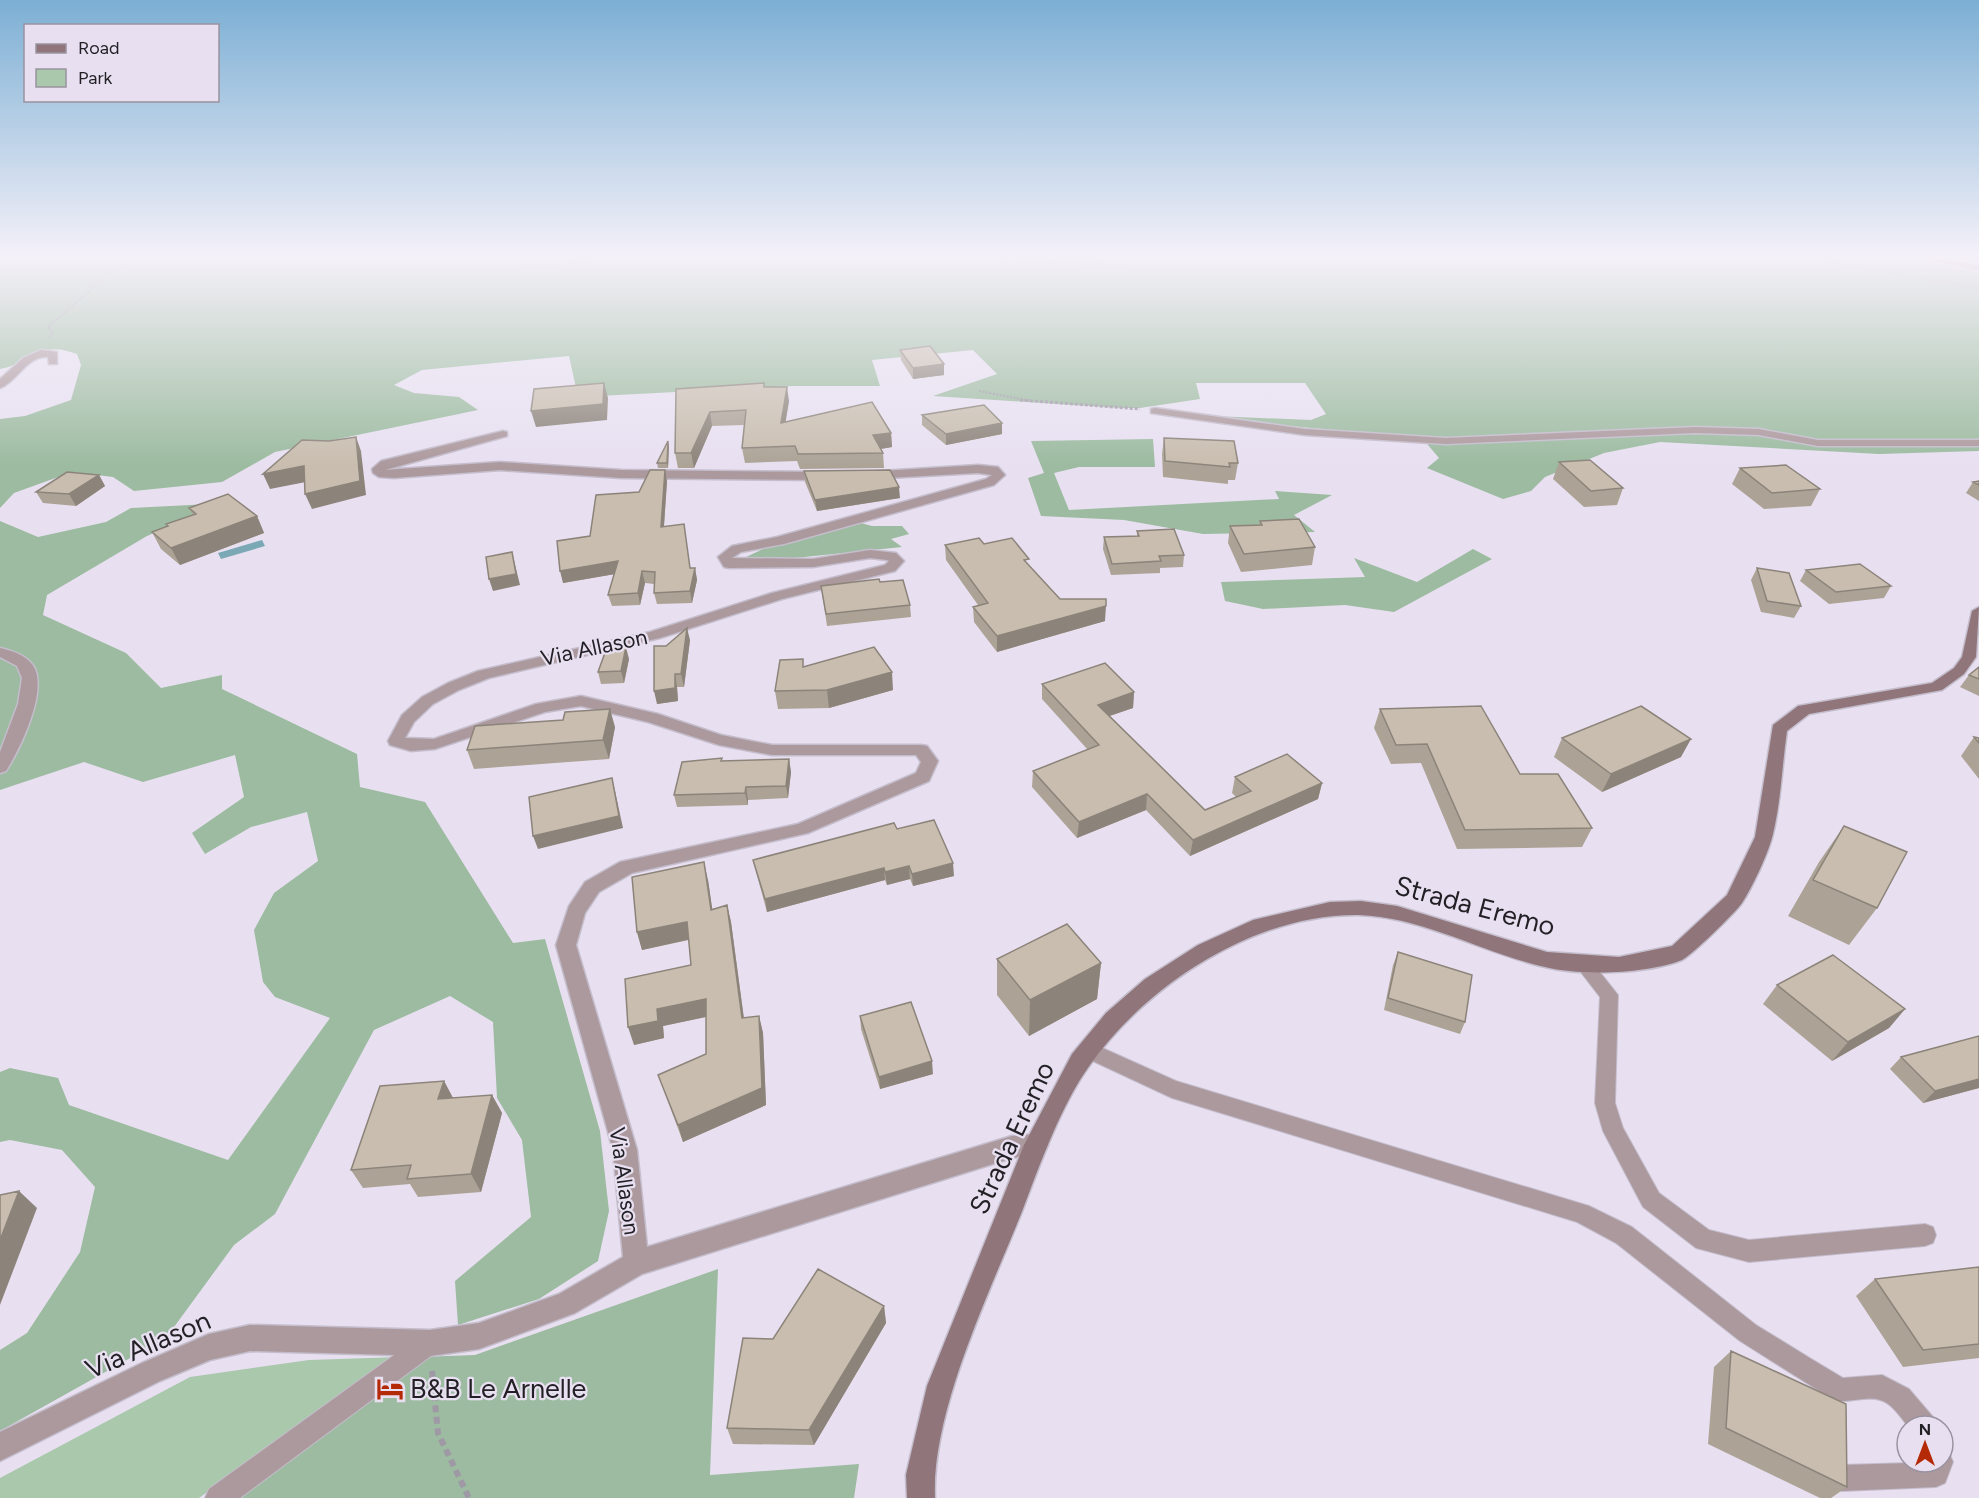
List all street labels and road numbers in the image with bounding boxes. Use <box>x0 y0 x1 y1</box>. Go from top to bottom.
street label: Via Allason <box>538 623 650 672</box>
street label: Strada Eremo <box>1391 868 1559 943</box>
street label: Strada Eremo <box>962 1056 1061 1219</box>
street label: Via Allason <box>604 1126 645 1236</box>
street label: Via Allason <box>80 1303 215 1386</box>

